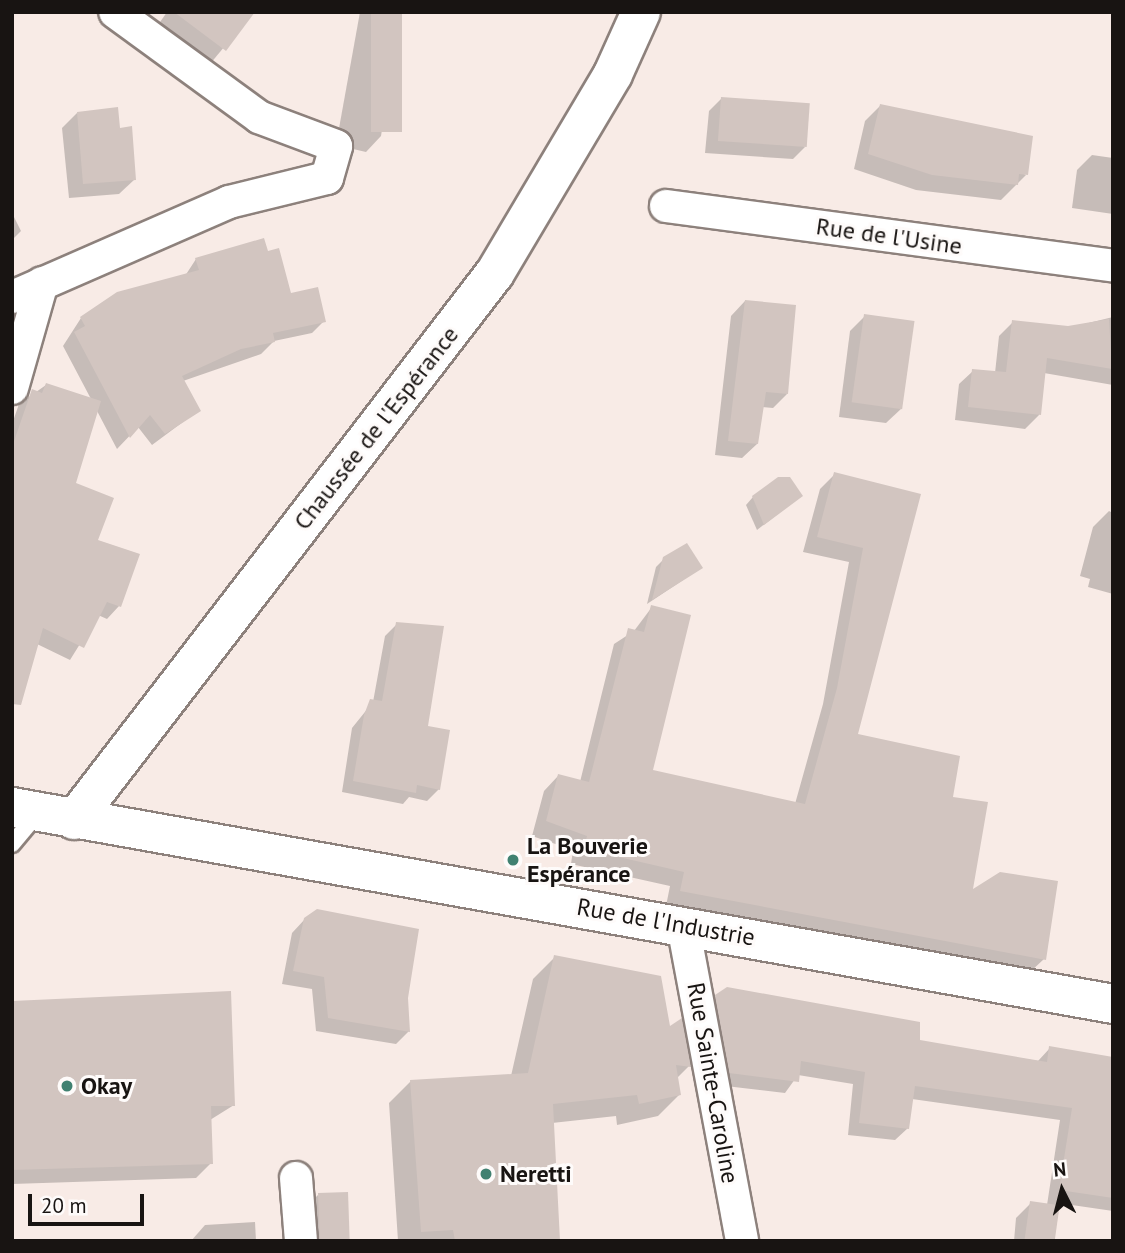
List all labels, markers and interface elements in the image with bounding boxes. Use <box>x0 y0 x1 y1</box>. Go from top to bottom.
street label: Rue de l'Usine <box>814 212 964 260</box>
street label: Chaussée de l'Espérance <box>288 321 464 535</box>
place label: La Bouverie Espérance <box>527 832 648 888</box>
marker: La Bouverie Espérance <box>505 852 521 868</box>
street label: Rue de l'Industrie <box>575 892 757 952</box>
street label: Rue Sainte-Caroline <box>681 980 745 1186</box>
place label: Okay <box>81 1072 132 1100</box>
marker: Okay <box>59 1078 75 1094</box>
north arrow <box>1027 1155 1097 1225</box>
text: N <box>1052 1157 1067 1182</box>
place label: Neretti <box>500 1160 572 1188</box>
marker: Neretti <box>478 1166 494 1182</box>
scale bar <box>32 1180 147 1224</box>
text: 20 m <box>41 1192 87 1219</box>

